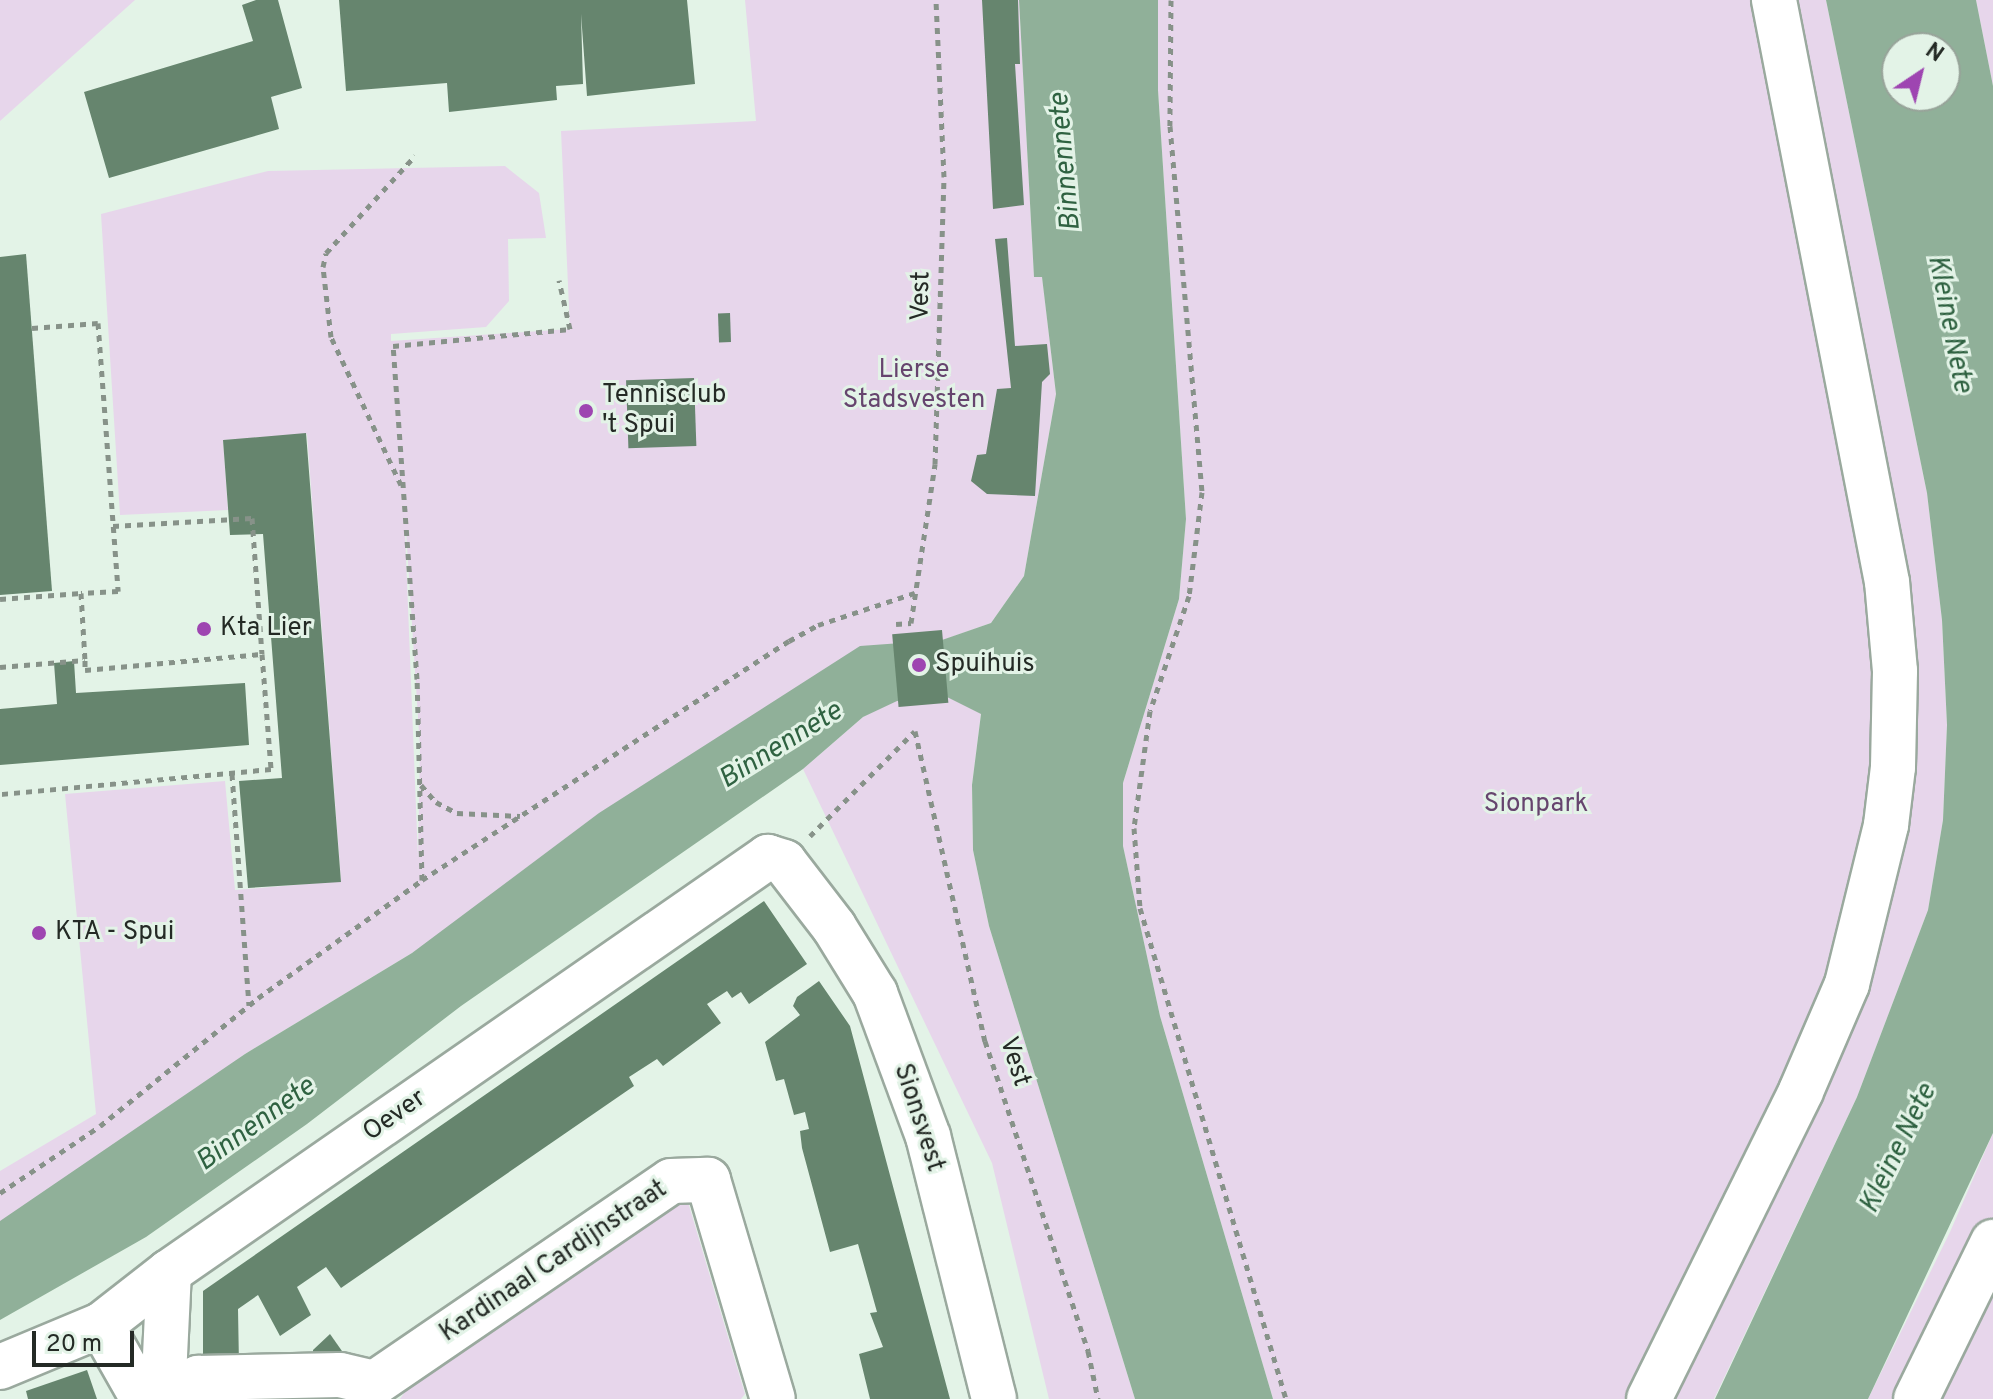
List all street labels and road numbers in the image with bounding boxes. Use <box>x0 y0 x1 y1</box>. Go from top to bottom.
street label: Vest <box>906 271 938 321</box>
street label: Vest <box>991 1033 1037 1091</box>
street label: Sionsvest <box>886 1060 950 1176</box>
street label: Oever <box>357 1083 433 1149</box>
street label: Kardinaal Cardijnstraat <box>434 1174 674 1350</box>

